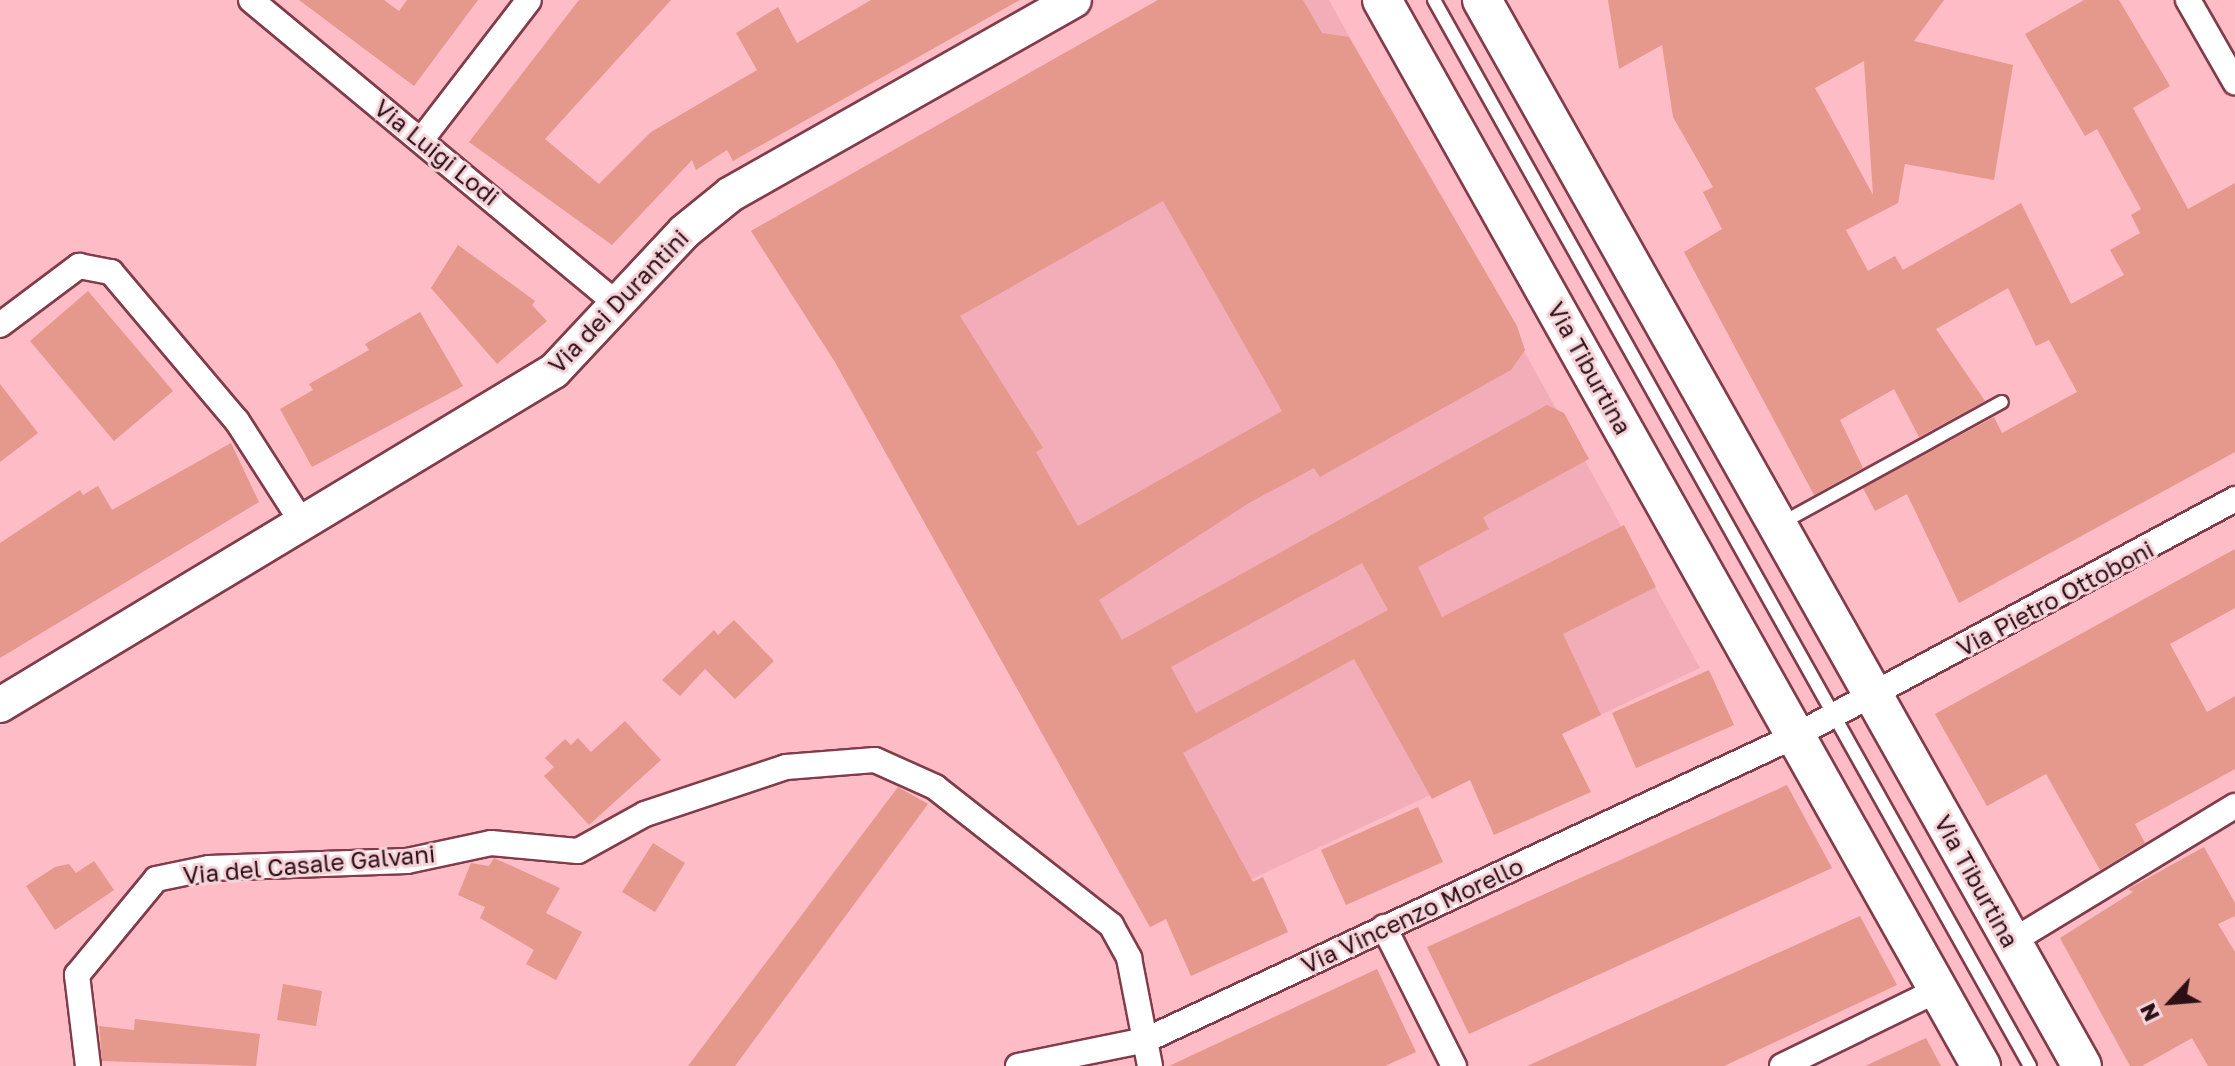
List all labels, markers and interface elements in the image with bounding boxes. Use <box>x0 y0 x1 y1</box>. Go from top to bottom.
street label: Via Luigi Lodi <box>369 93 505 211</box>
street label: Via dei Durantini <box>542 223 694 379</box>
street label: Via Tiburtina <box>1542 297 1638 439</box>
street label: Via Pietro Ottoboni <box>1952 534 2158 662</box>
street label: Via Tiburtina <box>1929 810 2025 952</box>
street label: Via del Casale Galvani <box>182 839 436 889</box>
street label: Via Vincenzo Morello <box>1297 851 1527 979</box>
north arrow <box>2131 962 2211 1042</box>
text: N <box>2133 999 2165 1026</box>

